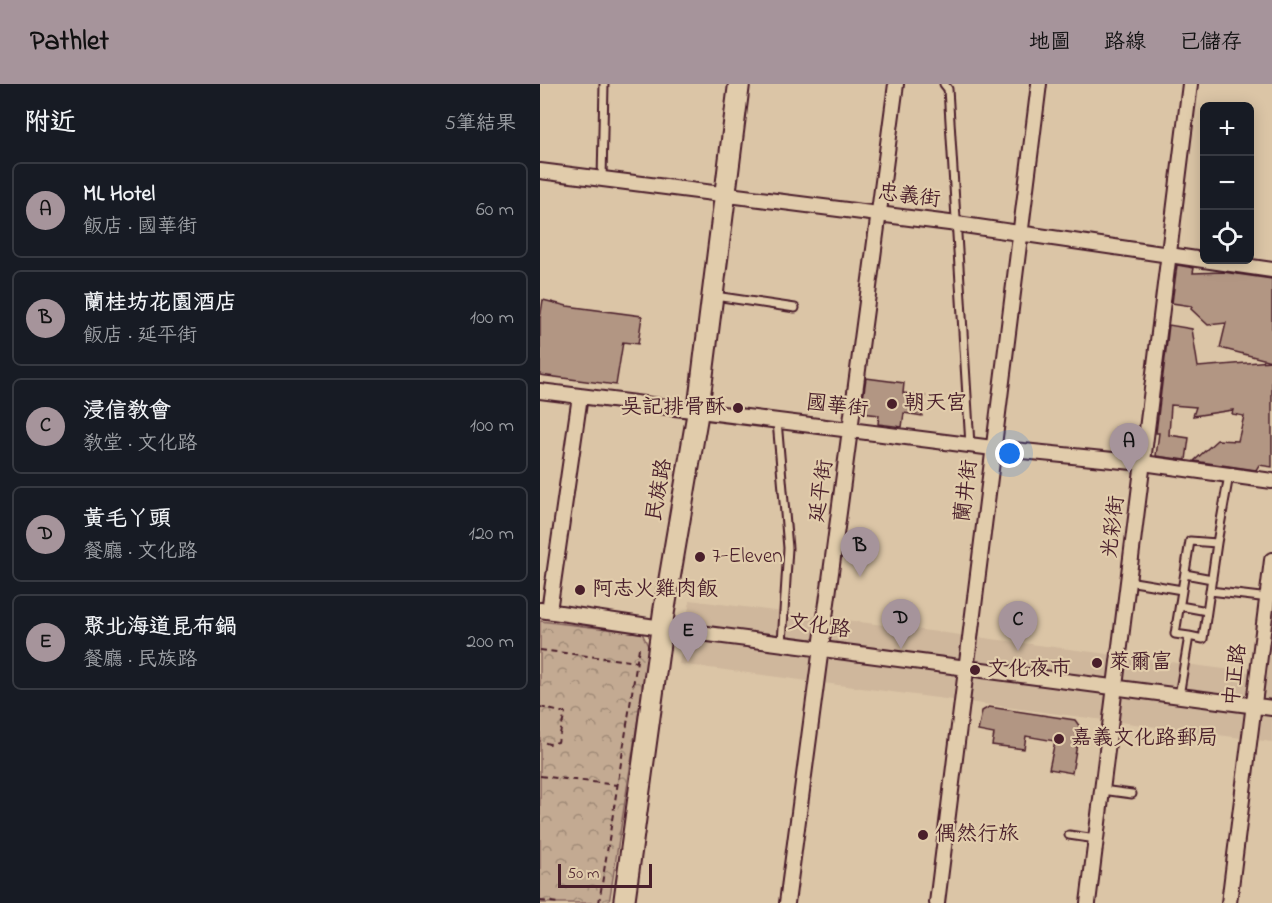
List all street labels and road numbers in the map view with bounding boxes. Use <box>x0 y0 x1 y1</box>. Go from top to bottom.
street label: 忠義街 <box>876 178 942 216</box>
street label: 國華街 <box>804 388 870 426</box>
street label: 民族路 <box>640 456 680 524</box>
street label: 延平街 <box>803 458 841 524</box>
street label: 蘭井街 <box>948 458 986 524</box>
street label: 光彩街 <box>1095 494 1133 560</box>
street label: 文化路 <box>786 608 852 646</box>
street label: 中正路 <box>1217 642 1255 708</box>

